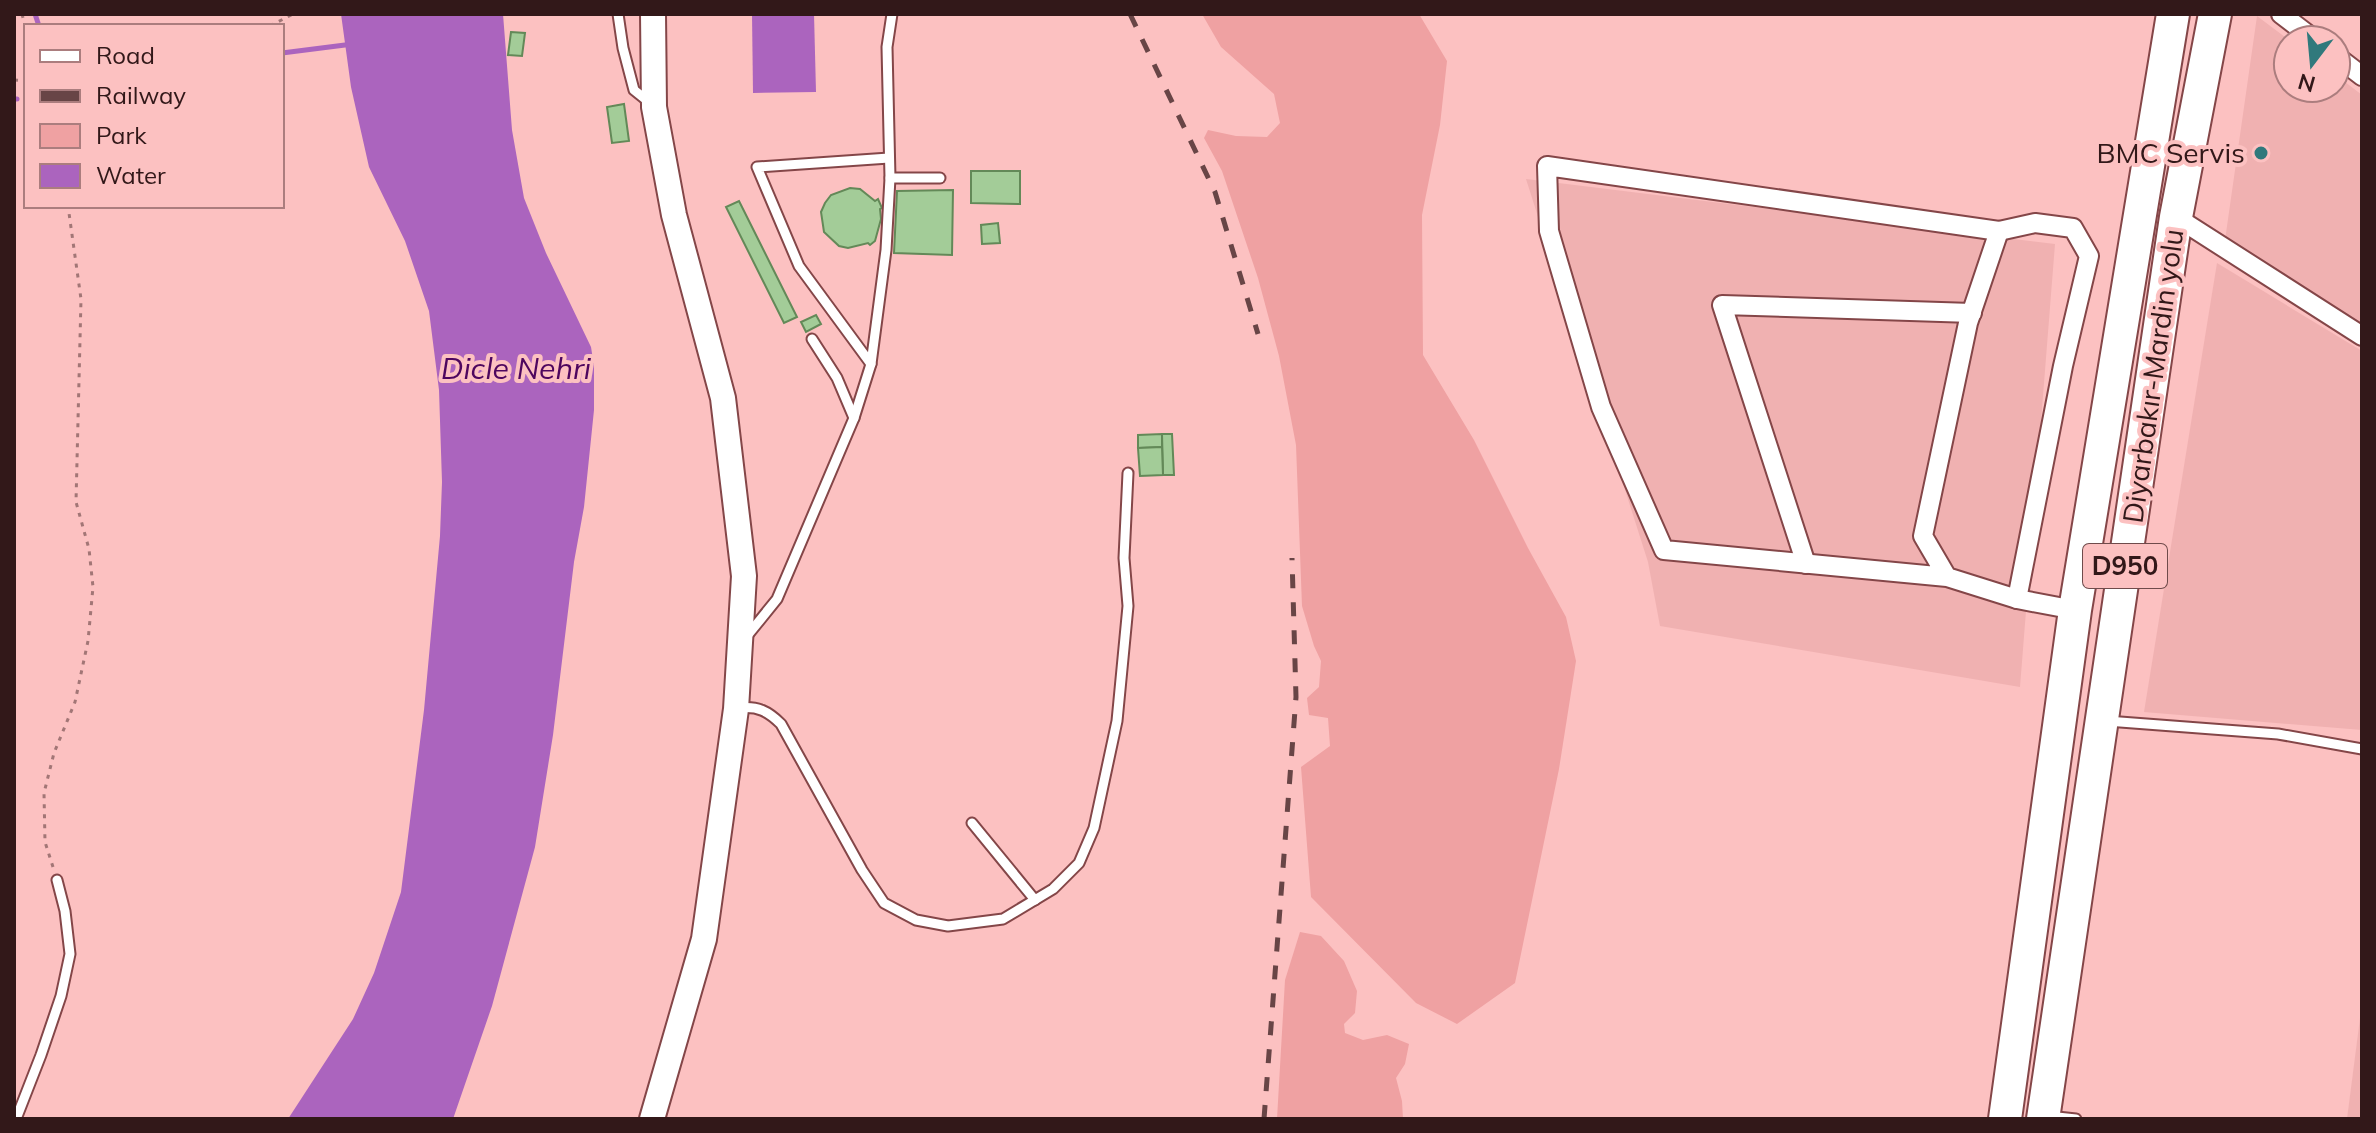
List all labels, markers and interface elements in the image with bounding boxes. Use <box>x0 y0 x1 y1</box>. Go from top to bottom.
legend <box>24 24 284 208</box>
north arrow <box>2272 24 2352 104</box>
text: Road <box>96 40 155 70</box>
text: N <box>2295 67 2318 99</box>
text: Railway <box>96 80 186 110</box>
text: Park <box>96 120 147 150</box>
place label: BMC Servis <box>2096 135 2245 170</box>
marker: BMC Servis <box>2252 144 2270 162</box>
text: Water <box>96 160 166 190</box>
street label: Diyarbakır-Mardin yolu <box>2115 227 2190 525</box>
water label: Dicle Nehri <box>441 349 592 387</box>
road number: D950 <box>2083 544 2167 588</box>

